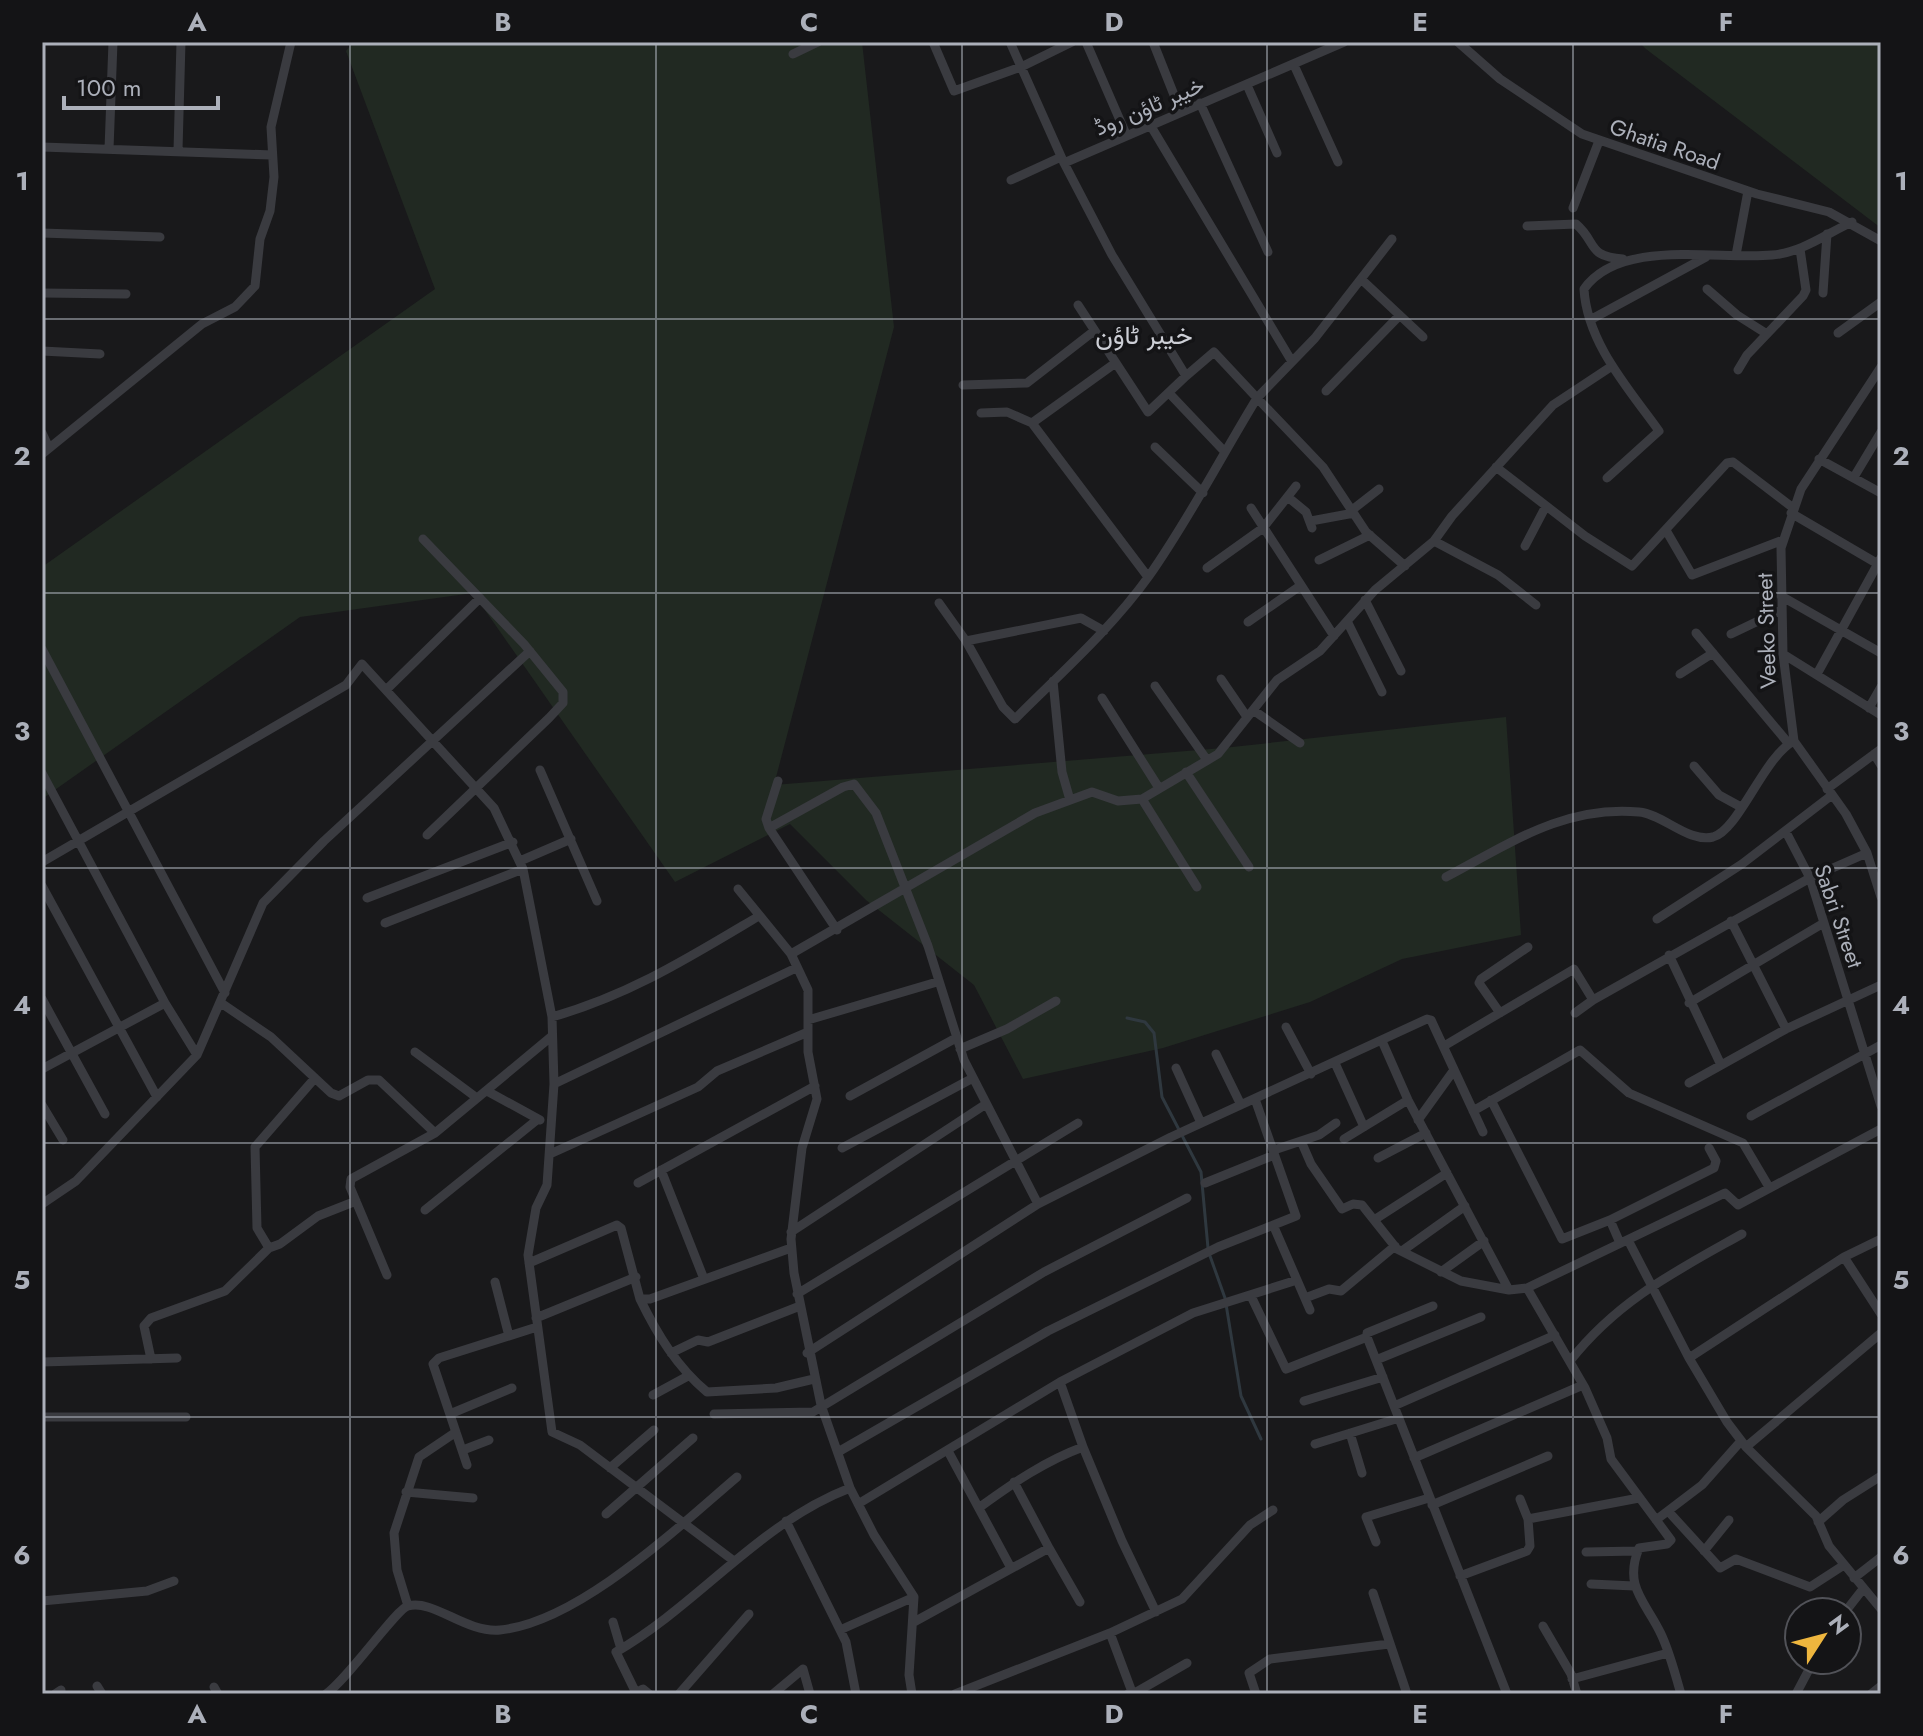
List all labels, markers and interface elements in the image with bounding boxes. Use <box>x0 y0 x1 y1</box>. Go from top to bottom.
text: A <box>186 3 207 41</box>
text: B <box>494 3 512 41</box>
text: C <box>800 3 818 41</box>
text: D <box>1104 3 1124 41</box>
text: E <box>1412 3 1428 41</box>
text: F <box>1719 3 1733 41</box>
scale bar <box>64 60 218 110</box>
street label: خیبر ٹاؤن روڈ <box>1089 69 1209 143</box>
text: 100 m <box>76 70 142 105</box>
street label: Ghatia Road <box>1606 110 1724 178</box>
text: 1 <box>15 162 29 200</box>
text: 1 <box>1894 162 1908 200</box>
district label: خیبر ٹاؤن <box>1095 316 1193 354</box>
text: 2 <box>13 437 31 475</box>
text: 2 <box>1892 437 1910 475</box>
street label: Veeko Street <box>1748 572 1784 689</box>
text: 3 <box>14 712 30 750</box>
text: 3 <box>1893 712 1909 750</box>
street label: Sabri Street <box>1806 860 1872 973</box>
text: 4 <box>13 986 31 1024</box>
text: 4 <box>1892 986 1910 1024</box>
text: 5 <box>14 1261 30 1299</box>
text: 5 <box>1893 1261 1909 1299</box>
text: 6 <box>13 1536 31 1574</box>
text: 6 <box>1892 1536 1910 1574</box>
north arrow <box>1783 1596 1863 1676</box>
text: N <box>1821 1608 1857 1641</box>
text: A <box>186 1695 207 1733</box>
text: B <box>494 1695 512 1733</box>
text: C <box>800 1695 818 1733</box>
text: D <box>1104 1695 1124 1733</box>
text: E <box>1412 1695 1428 1733</box>
text: F <box>1719 1695 1733 1733</box>

